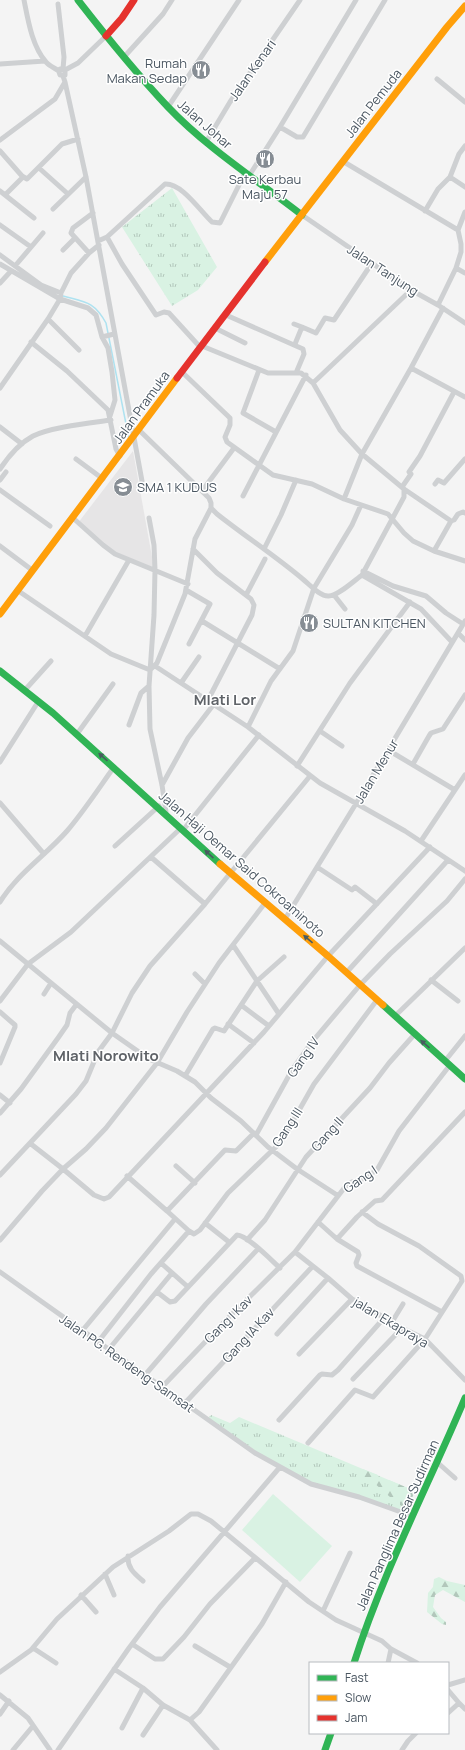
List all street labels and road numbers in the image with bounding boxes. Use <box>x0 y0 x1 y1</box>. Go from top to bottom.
street label: Jalan Kenari <box>224 36 280 104</box>
street label: Jalan Pemuda <box>340 65 406 141</box>
street label: Jalan Johar <box>174 95 236 153</box>
street label: Jalan Tanjung <box>344 240 422 300</box>
street label: Jalan Pramuka <box>109 367 173 447</box>
street label: Jalan Menur <box>350 735 402 807</box>
street label: Jalan Haji Oemar Said Cokroaminoto <box>155 787 329 941</box>
street label: Gang IV <box>283 1033 323 1081</box>
street label: Gang III <box>268 1104 306 1150</box>
street label: Gang II <box>307 1113 347 1155</box>
street label: Gang I <box>339 1161 381 1197</box>
street label: Gang I Kav <box>200 1291 256 1347</box>
street label: jalan Ekapraya <box>349 1292 432 1352</box>
street label: Gang IA Kav <box>218 1303 279 1367</box>
street label: Jalan PG. Rendeng-Samsat <box>56 1309 198 1417</box>
street label: Jalan Panglima Besar Sudirman <box>351 1437 443 1613</box>

